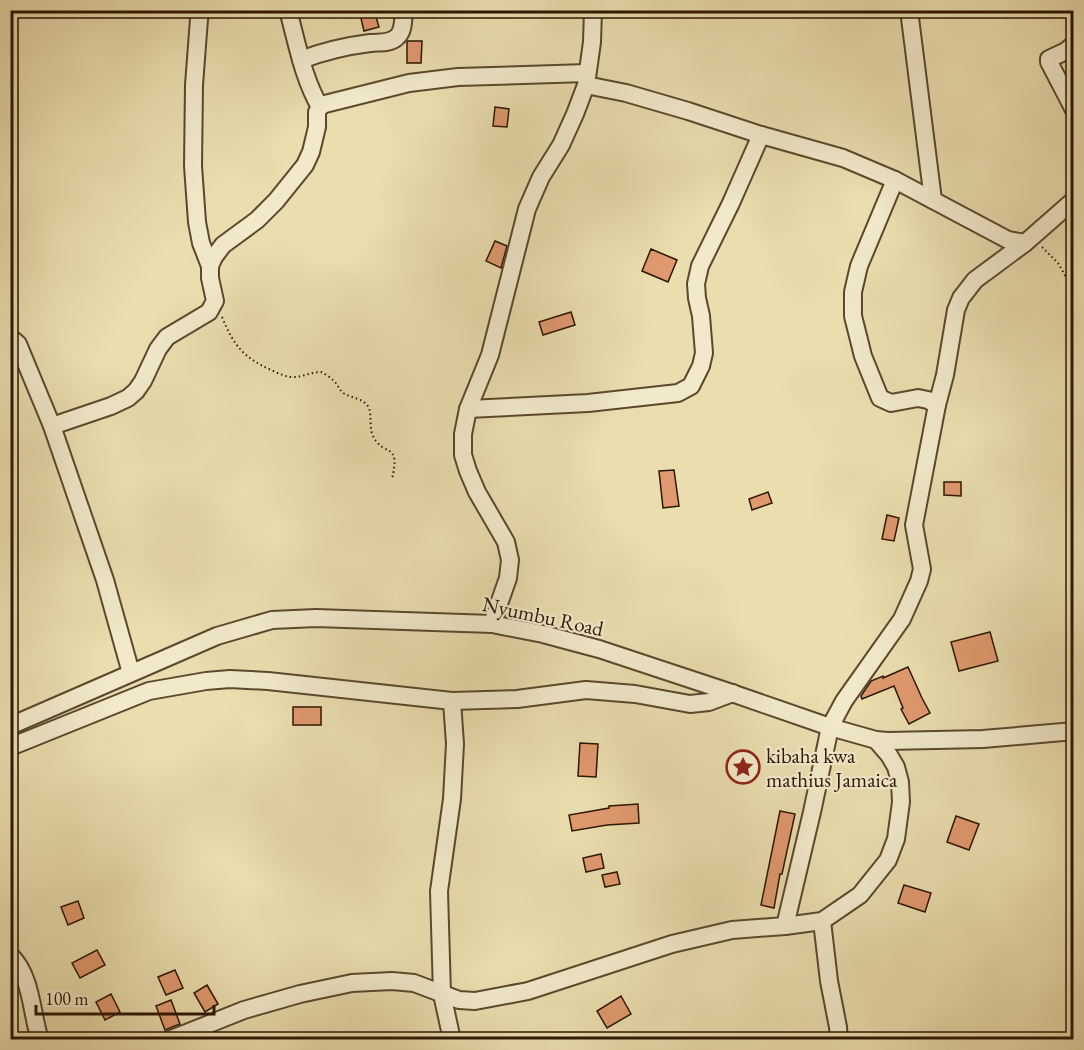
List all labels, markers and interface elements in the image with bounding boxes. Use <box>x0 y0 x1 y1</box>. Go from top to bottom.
street label: Nyumbu Road <box>480 590 606 642</box>
place label: kibaha kwa mathius Jamaica <box>766 742 898 793</box>
place icon: kibaha kwa mathius Jamaica <box>725 749 761 785</box>
scale bar <box>36 978 214 1016</box>
text: 100 m <box>45 987 89 1010</box>

